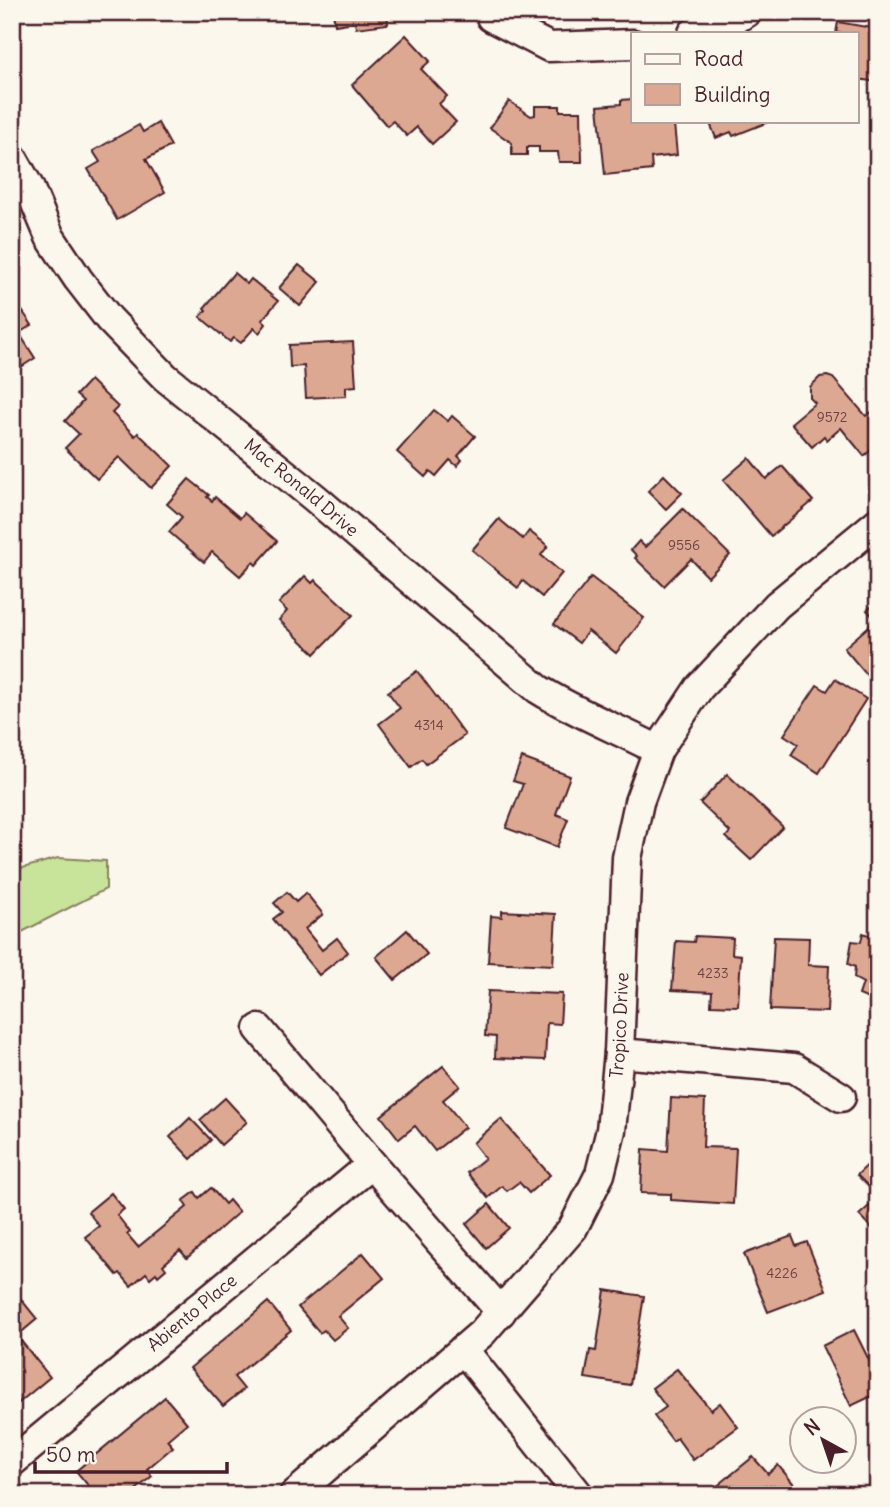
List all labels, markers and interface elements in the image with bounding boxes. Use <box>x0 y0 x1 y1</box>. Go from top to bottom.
legend <box>631 32 858 122</box>
text: Road <box>694 45 743 72</box>
text: Building <box>694 81 770 108</box>
house number: 9572 <box>817 408 848 426</box>
street label: Mac Ronald Drive <box>240 433 364 541</box>
house number: 9556 <box>668 536 700 554</box>
house number: 4314 <box>414 716 444 734</box>
house number: 4233 <box>697 964 729 982</box>
street label: Tropico Drive <box>604 972 633 1079</box>
house number: 4226 <box>766 1264 798 1282</box>
street label: Abiento Place <box>142 1269 241 1356</box>
north arrow <box>788 1406 858 1476</box>
text: N <box>799 1414 825 1440</box>
scale bar <box>35 1430 228 1474</box>
text: 50 m <box>46 1441 95 1468</box>

